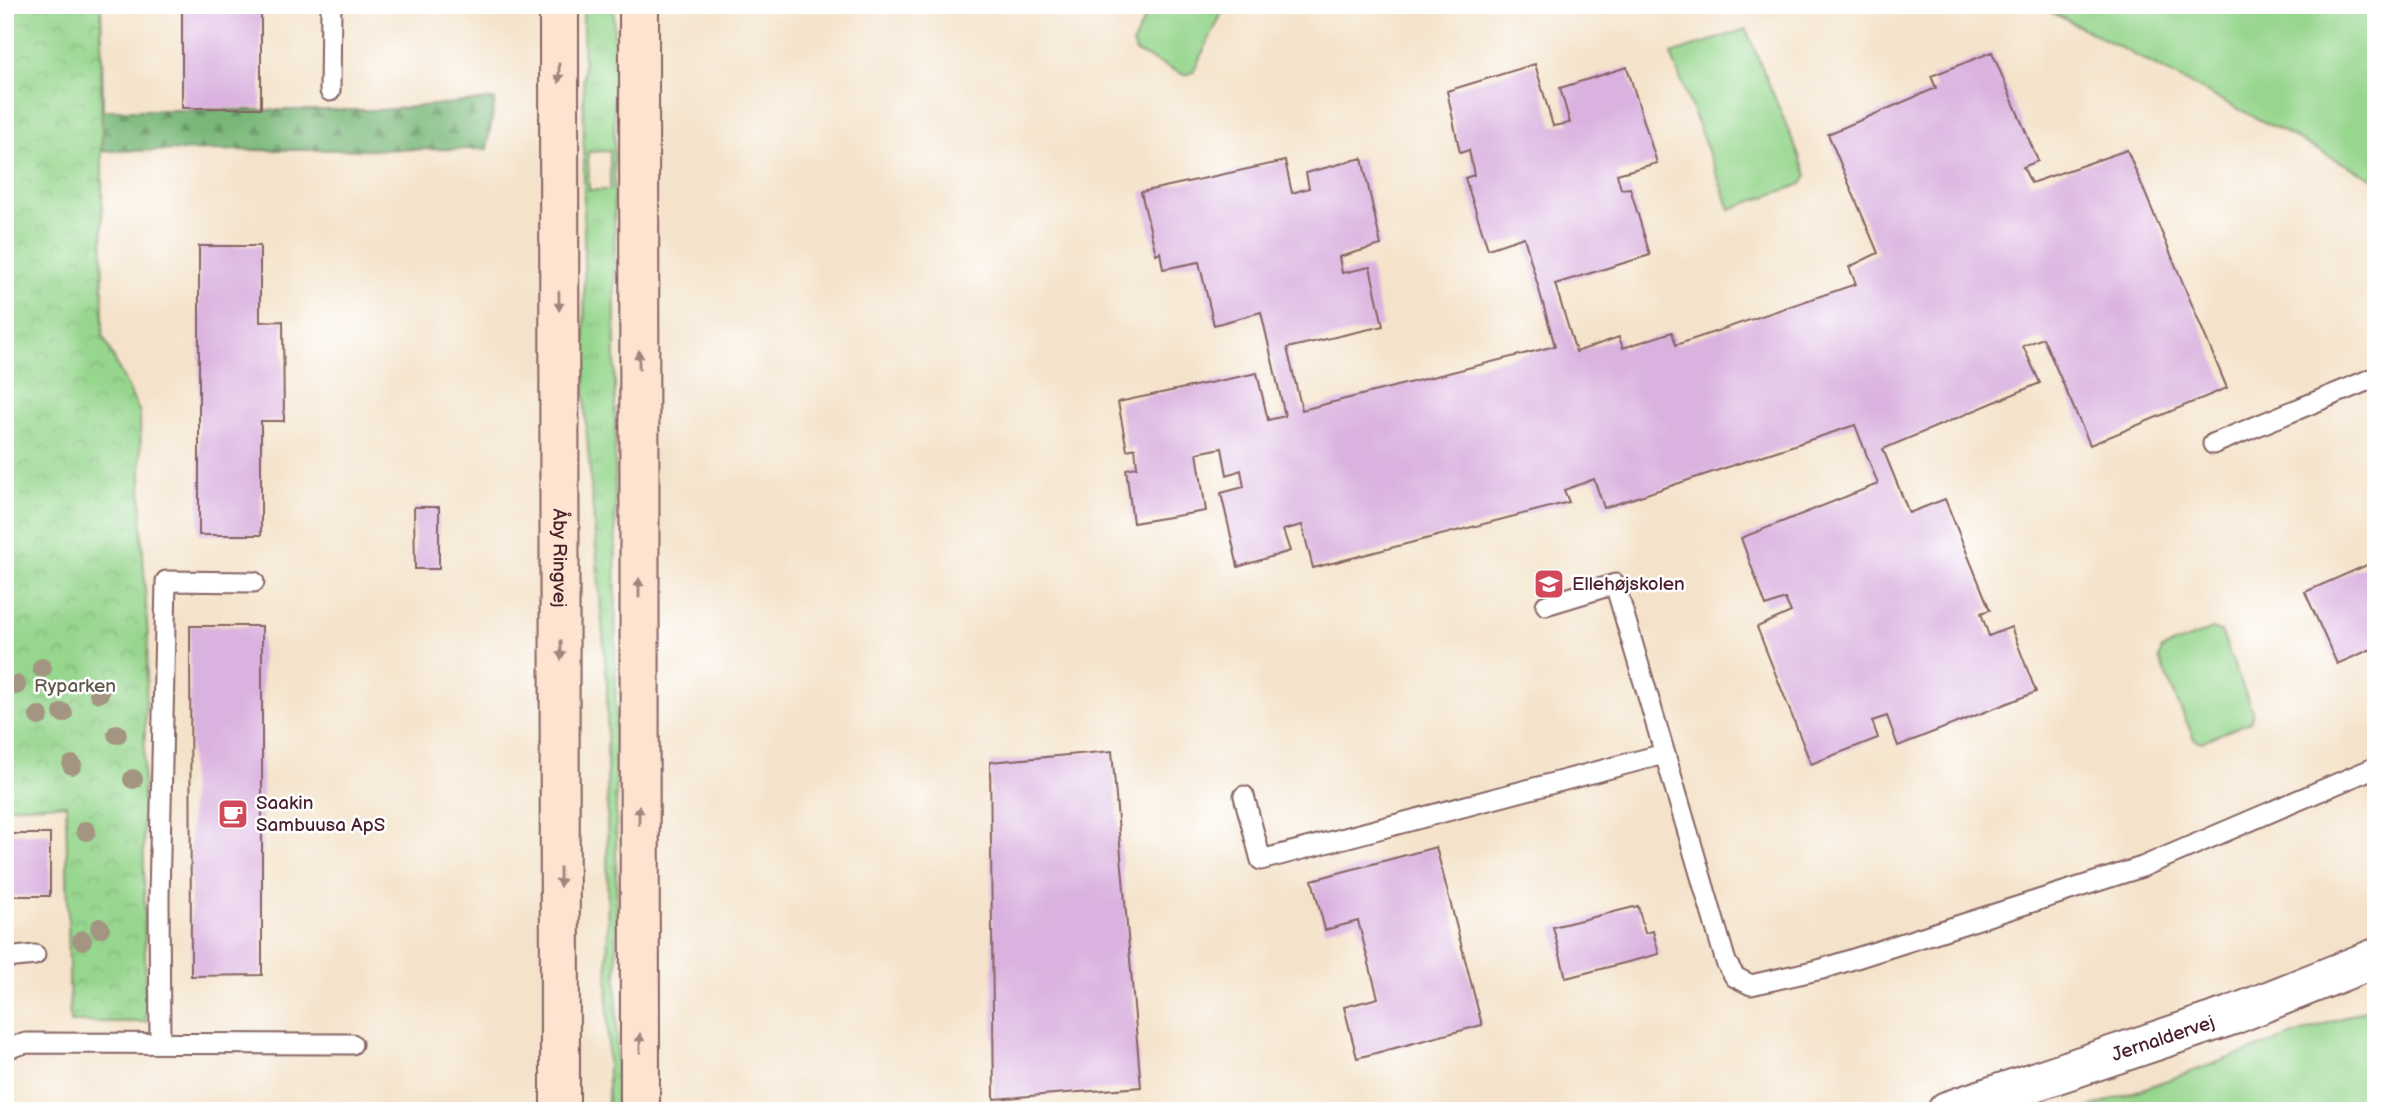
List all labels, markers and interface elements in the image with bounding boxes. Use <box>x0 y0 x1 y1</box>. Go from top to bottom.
one-way arrow <box>553 63 565 85</box>
one-way arrow <box>553 290 565 312</box>
one-way arrow <box>633 349 645 371</box>
street label: Åby Ringvej <box>548 508 571 608</box>
school or university icon: Ellehøjskolen <box>1532 567 1566 601</box>
place label: Ellehøjskolen <box>1572 573 1685 596</box>
one-way arrow <box>633 576 645 598</box>
one-way arrow <box>555 639 567 661</box>
park label: Ryparken <box>34 675 116 698</box>
place label: Saakin Sambuusa ApS <box>256 792 385 837</box>
cafe icon: Saakin Sambuusa ApS <box>216 797 250 831</box>
one-way arrow <box>633 804 645 826</box>
one-way arrow <box>554 867 566 889</box>
street label: Jernaldervej <box>2109 1011 2218 1066</box>
one-way arrow <box>634 1031 646 1053</box>

